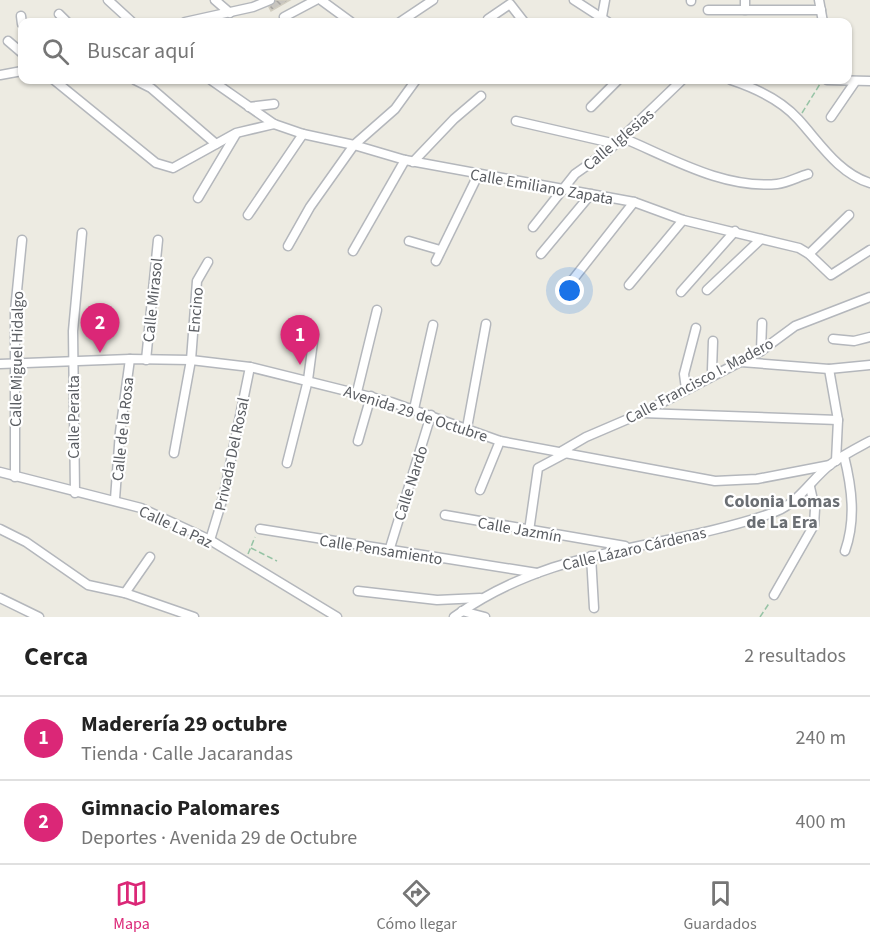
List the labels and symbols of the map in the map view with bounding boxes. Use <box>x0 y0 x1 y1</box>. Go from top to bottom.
street label: Calle Iglesias <box>579 103 659 176</box>
street label: Calle Emiliano Zapata <box>469 164 615 210</box>
street label: Calle Mirasol <box>138 257 168 343</box>
your location <box>555 276 584 305</box>
street label: Encino <box>183 286 209 334</box>
street label: Calle Miguel Hidalgo <box>5 291 29 427</box>
pin: 2 <box>80 304 120 353</box>
pin: 1 <box>280 316 320 365</box>
street label: Calle Francisco I. Madero <box>622 332 777 429</box>
street label: Calle Peralta <box>63 375 85 459</box>
street label: Calle de la Rosa <box>107 376 139 482</box>
street label: Avenida 29 de Octubre <box>341 380 490 448</box>
street label: Privada Del Rosal <box>209 395 255 513</box>
street label: Calle Nardo <box>388 443 433 524</box>
district label: Colonia Lomas de La Era <box>724 489 840 535</box>
street label: Calle La Paz <box>135 500 216 554</box>
street label: Calle Jazmín <box>476 512 564 548</box>
street label: Calle Lázaro Cárdenas <box>560 522 709 576</box>
street label: Calle Pensamiento <box>318 529 444 571</box>

